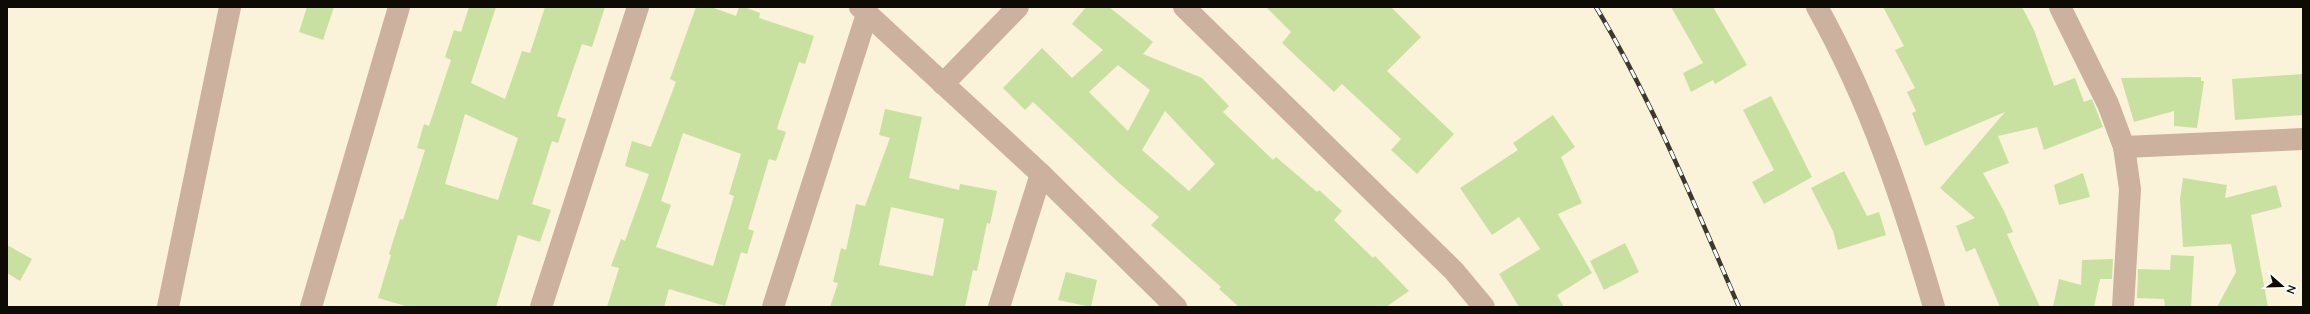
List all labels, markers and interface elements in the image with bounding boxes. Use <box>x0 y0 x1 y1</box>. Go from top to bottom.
north arrow <box>2262 266 2302 306</box>
text: N <box>2283 283 2299 296</box>

